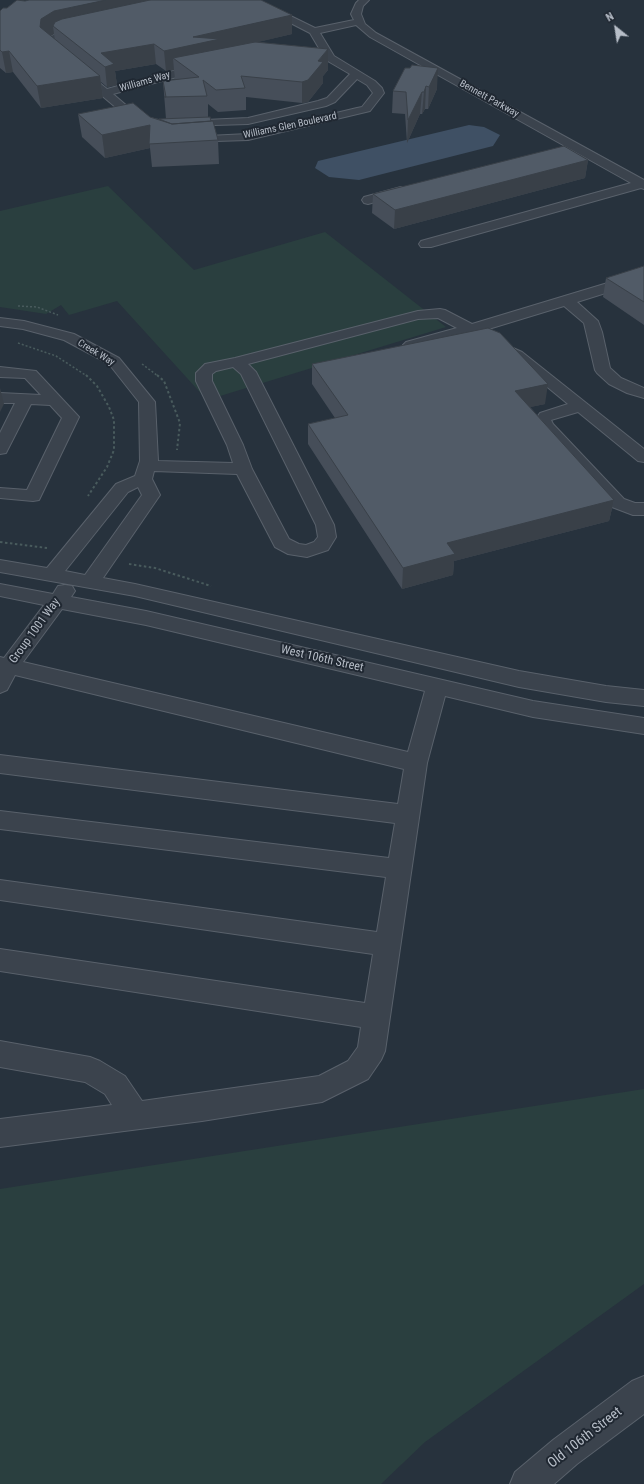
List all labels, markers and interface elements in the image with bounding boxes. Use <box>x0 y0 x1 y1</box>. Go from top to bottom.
north arrow <box>596 8 636 48</box>
text: N <box>604 10 616 24</box>
street label: Williams Way <box>118 69 172 95</box>
street label: Bennett Parkway <box>457 78 521 120</box>
street label: Williams Glen Boulevard <box>242 110 338 142</box>
street label: Creek Way <box>75 337 117 369</box>
street label: Group 1001 Way <box>6 596 64 666</box>
street label: West 106th Street <box>279 642 365 676</box>
street label: Old 106th Street <box>545 1404 625 1472</box>

